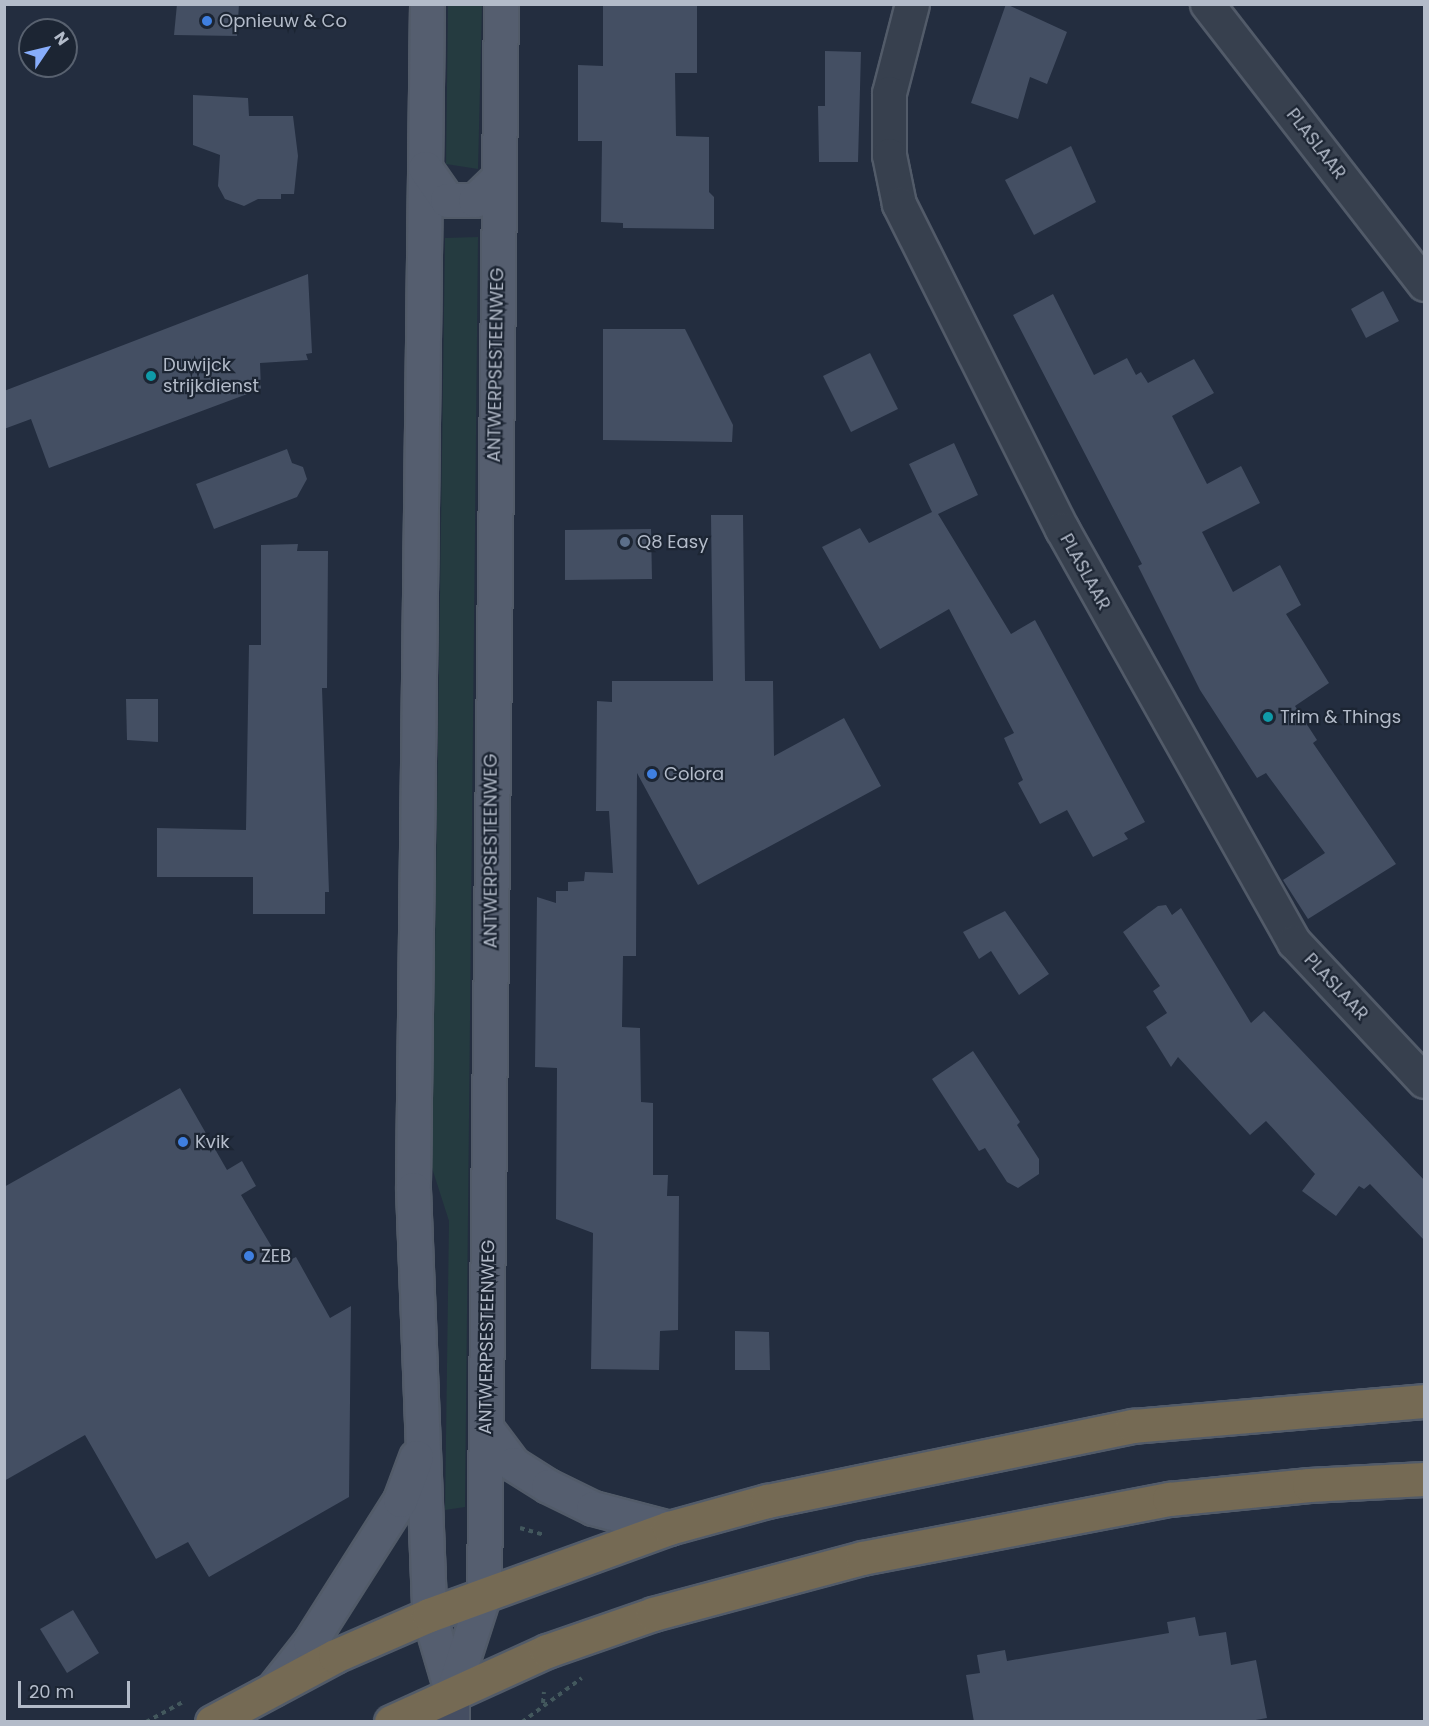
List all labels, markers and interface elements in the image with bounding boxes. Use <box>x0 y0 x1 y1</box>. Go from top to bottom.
place label: Opnieuw & Co <box>219 10 347 32</box>
marker: Opnieuw & Co <box>200 14 214 28</box>
north arrow <box>18 18 78 78</box>
text: N <box>49 27 74 50</box>
street label: PLASLAAR <box>1282 104 1350 184</box>
street label: ANTWERPSESTEENWEG <box>484 267 508 463</box>
place label: Duwijck strijkdienst <box>163 355 259 398</box>
marker: Duwijck strijkdienst <box>144 369 158 383</box>
street label: PLASLAAR <box>1055 530 1115 614</box>
place label: Q8 Easy <box>637 531 708 553</box>
marker: Q8 Easy <box>618 535 632 549</box>
place label: Trim & Things <box>1280 706 1401 728</box>
marker: Trim & Things <box>1261 710 1275 724</box>
street label: ANTWERPSESTEENWEG <box>480 754 502 948</box>
place label: Colora <box>664 763 724 785</box>
marker: Colora <box>645 767 659 781</box>
street label: PLASLAAR <box>1299 949 1373 1025</box>
place label: Kvik <box>195 1131 230 1153</box>
marker: Kvik <box>176 1135 190 1149</box>
street label: ANTWERPSESTEENWEG <box>475 1239 499 1435</box>
place label: ZEB <box>261 1245 291 1267</box>
marker: ZEB <box>242 1249 256 1263</box>
scale bar <box>21 1669 134 1707</box>
text: 20 m <box>29 1679 74 1704</box>

